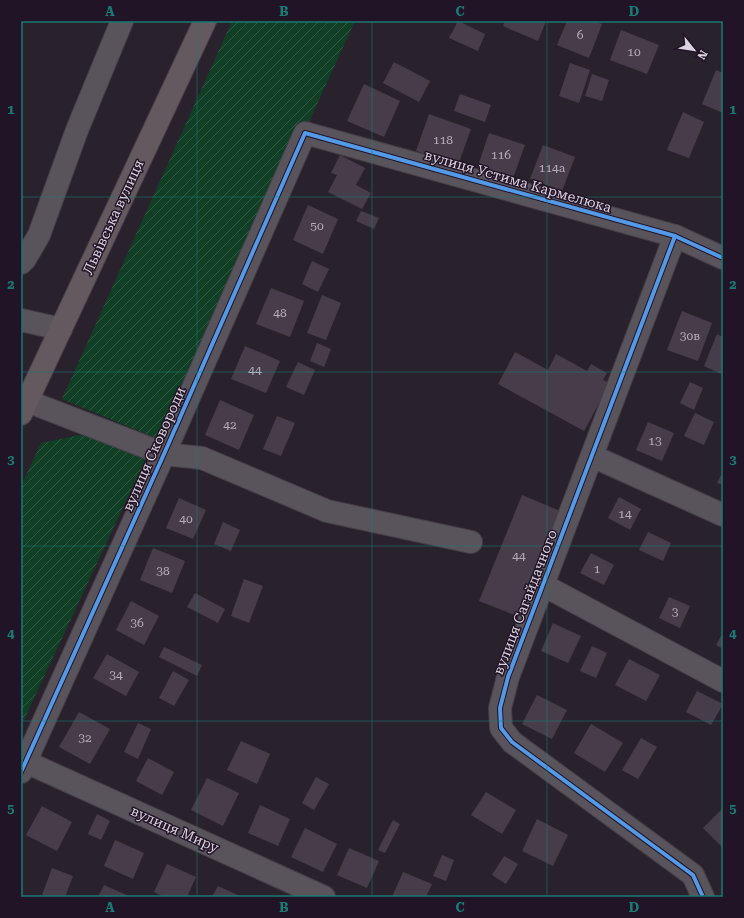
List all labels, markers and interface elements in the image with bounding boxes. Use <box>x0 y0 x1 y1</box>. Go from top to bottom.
text: A <box>105 4 115 19</box>
text: B <box>279 4 289 19</box>
text: C <box>455 4 465 19</box>
text: D <box>629 4 639 19</box>
house number: 6 <box>577 28 584 42</box>
north arrow <box>674 30 714 70</box>
house number: 10 <box>627 45 641 59</box>
text: N <box>694 48 710 62</box>
text: 1 <box>7 102 15 117</box>
text: 1 <box>729 102 737 117</box>
house number: 118 <box>433 133 453 147</box>
street label: вулиця Устима Кармелюка <box>423 147 614 215</box>
house number: 116 <box>491 148 511 162</box>
street label: Львівська вулиця <box>79 157 147 277</box>
house number: 114а <box>539 161 566 175</box>
house number: 50 <box>310 219 324 233</box>
text: 2 <box>7 277 15 292</box>
text: 2 <box>729 277 737 292</box>
house number: 48 <box>273 306 287 320</box>
house number: 30в <box>680 329 700 343</box>
house number: 44 <box>248 363 262 377</box>
street label: вулиця Сковороди <box>119 384 189 514</box>
house number: 42 <box>223 418 237 432</box>
house number: 13 <box>648 434 662 448</box>
text: 3 <box>7 452 15 467</box>
text: 3 <box>729 452 737 467</box>
house number: 14 <box>618 507 632 521</box>
house number: 40 <box>179 512 193 526</box>
street label: вулиця Сагайдачного <box>490 527 560 677</box>
house number: 44 <box>512 549 526 563</box>
house number: 1 <box>594 562 601 576</box>
house number: 38 <box>156 564 170 578</box>
house number: 3 <box>672 605 679 619</box>
house number: 36 <box>130 616 144 630</box>
text: 4 <box>7 626 15 641</box>
text: 4 <box>729 626 737 641</box>
house number: 34 <box>109 668 123 682</box>
house number: 32 <box>78 731 92 745</box>
text: 5 <box>7 801 15 816</box>
text: 5 <box>729 801 737 816</box>
street label: вулиця Миру <box>129 802 222 856</box>
text: A <box>105 900 115 915</box>
text: B <box>279 900 289 915</box>
text: C <box>455 900 465 915</box>
text: D <box>629 900 639 915</box>

